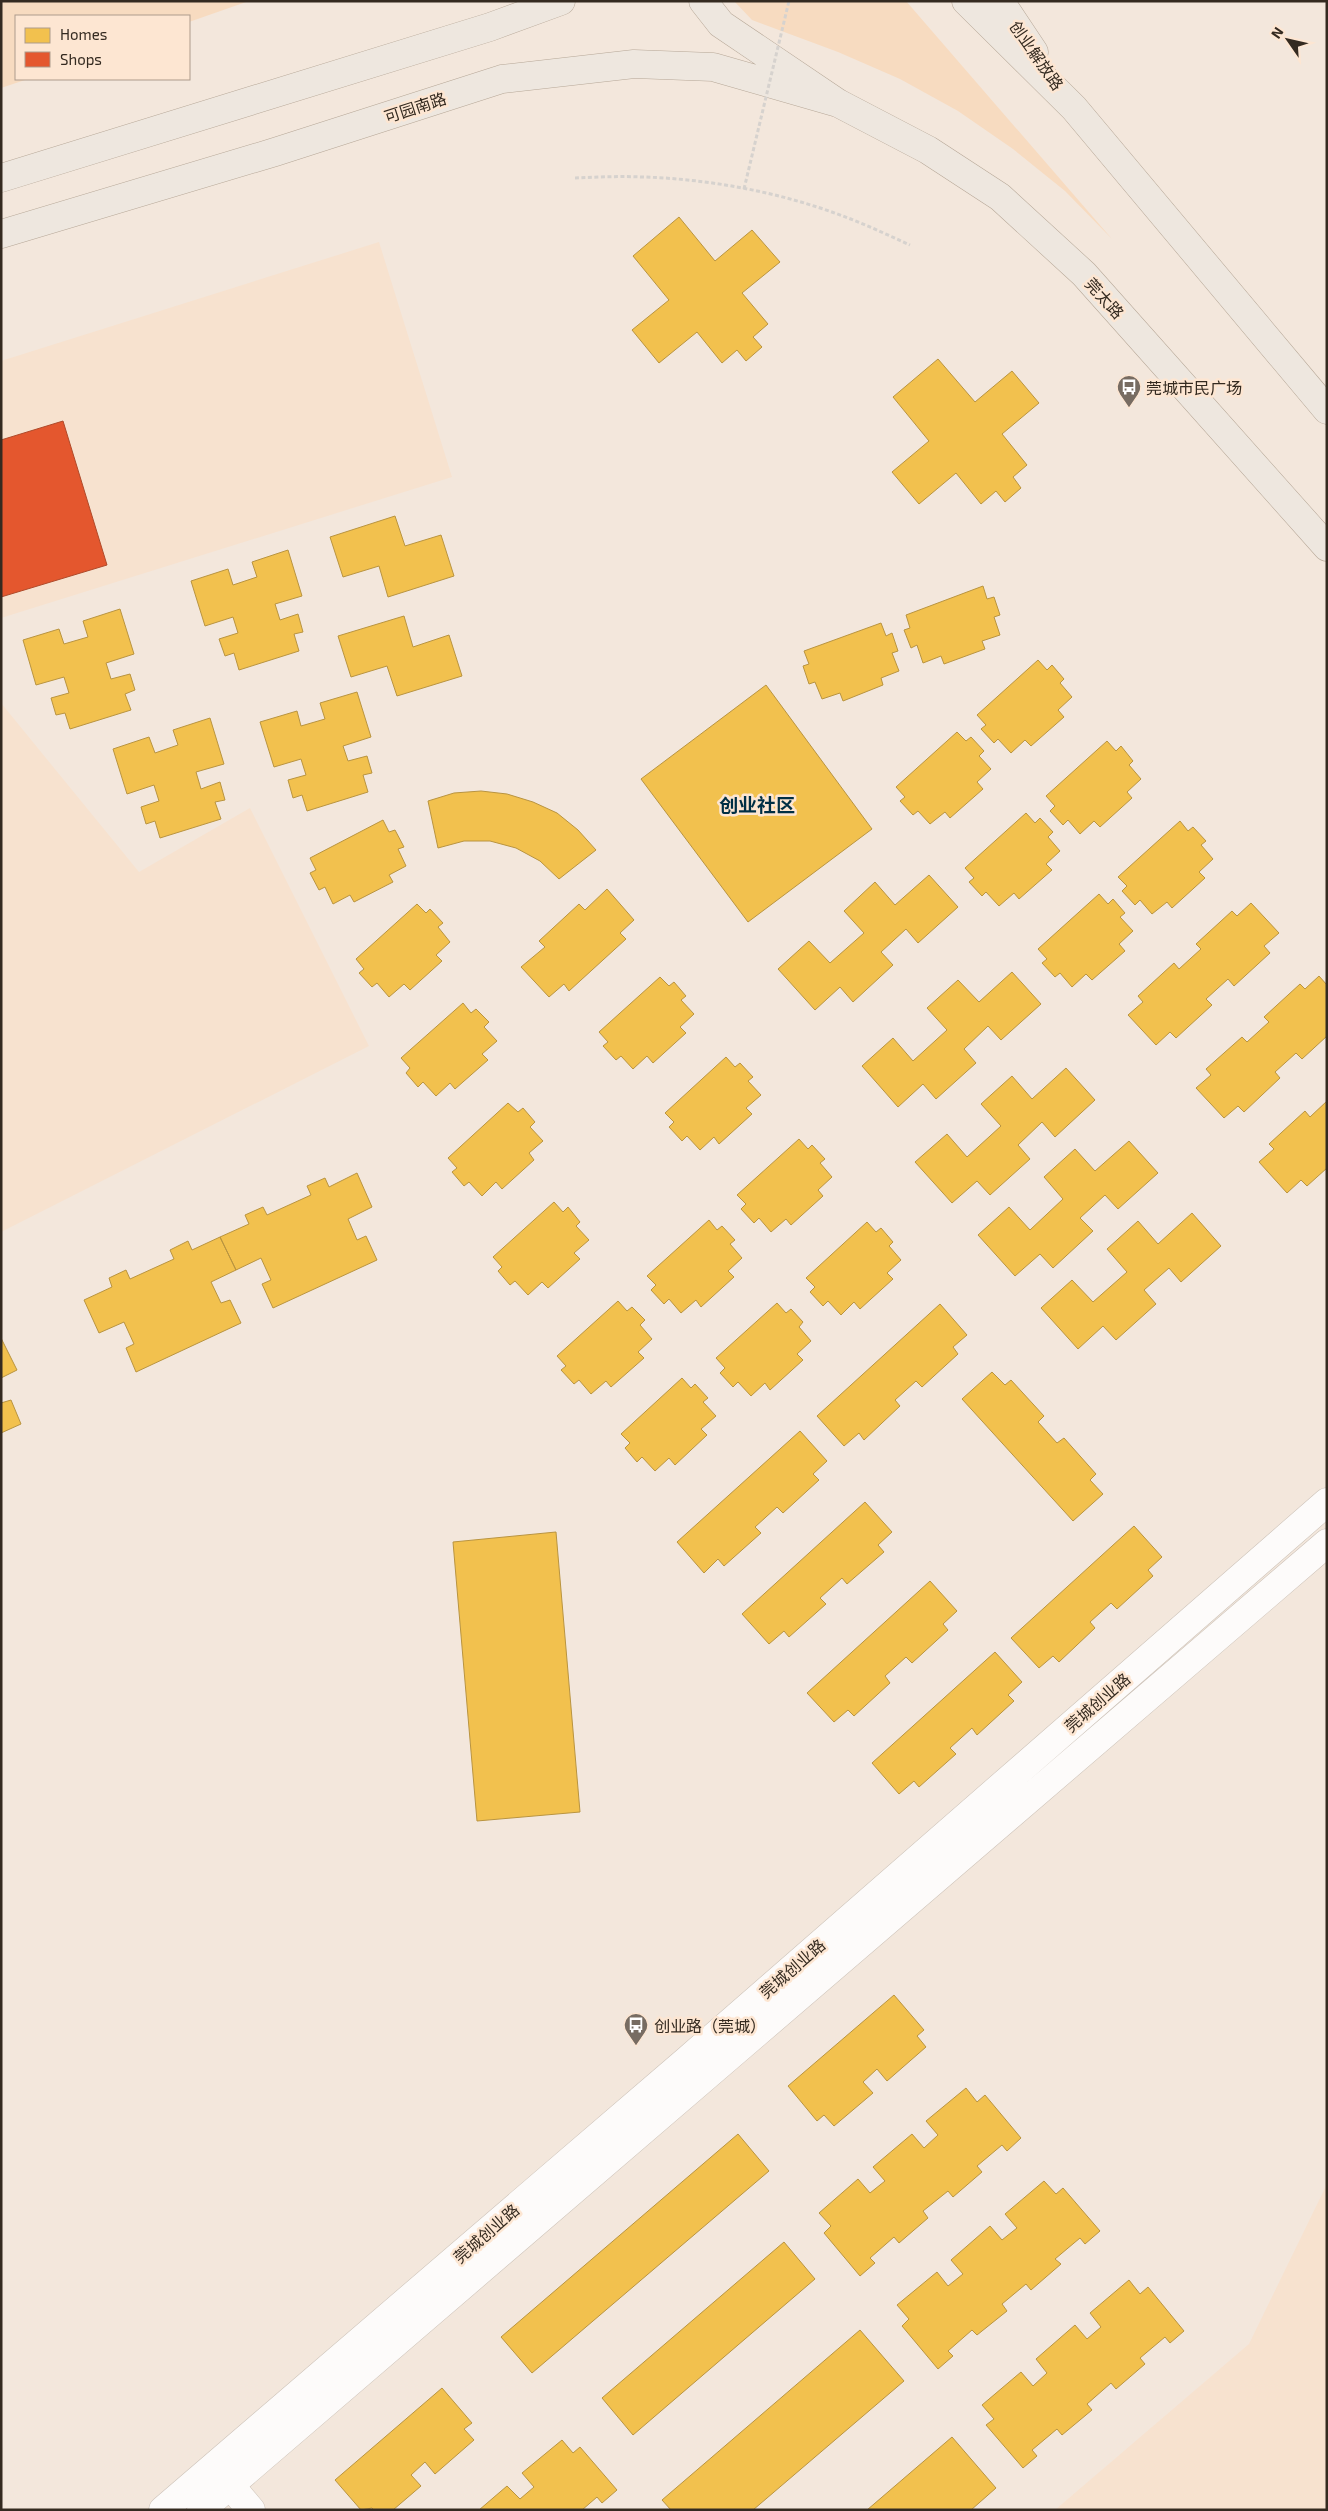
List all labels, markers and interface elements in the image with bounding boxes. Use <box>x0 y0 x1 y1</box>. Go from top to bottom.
legend <box>15 15 190 80</box>
north arrow <box>1263 15 1313 65</box>
street label: 创业解放路 <box>1006 17 1068 93</box>
text: N <box>1267 24 1287 41</box>
text: Homes <box>60 25 107 43</box>
text: Shops <box>60 50 102 68</box>
street label: 可园南路 <box>382 88 448 126</box>
street label: 莞太路 <box>1082 274 1128 322</box>
bus stop icon: 莞城市民广场 <box>1116 374 1142 408</box>
place label: 莞城市民广场 <box>1146 378 1242 397</box>
district label: 创业社区 <box>719 793 795 816</box>
street label: 莞城创业路 <box>1061 1669 1133 1735</box>
street label: 莞城创业路 <box>756 1935 828 2001</box>
bus stop icon: 创业路（莞城） <box>623 2012 649 2046</box>
place label: 创业路（莞城） <box>654 2016 766 2035</box>
street label: 莞城创业路 <box>450 2200 522 2266</box>

